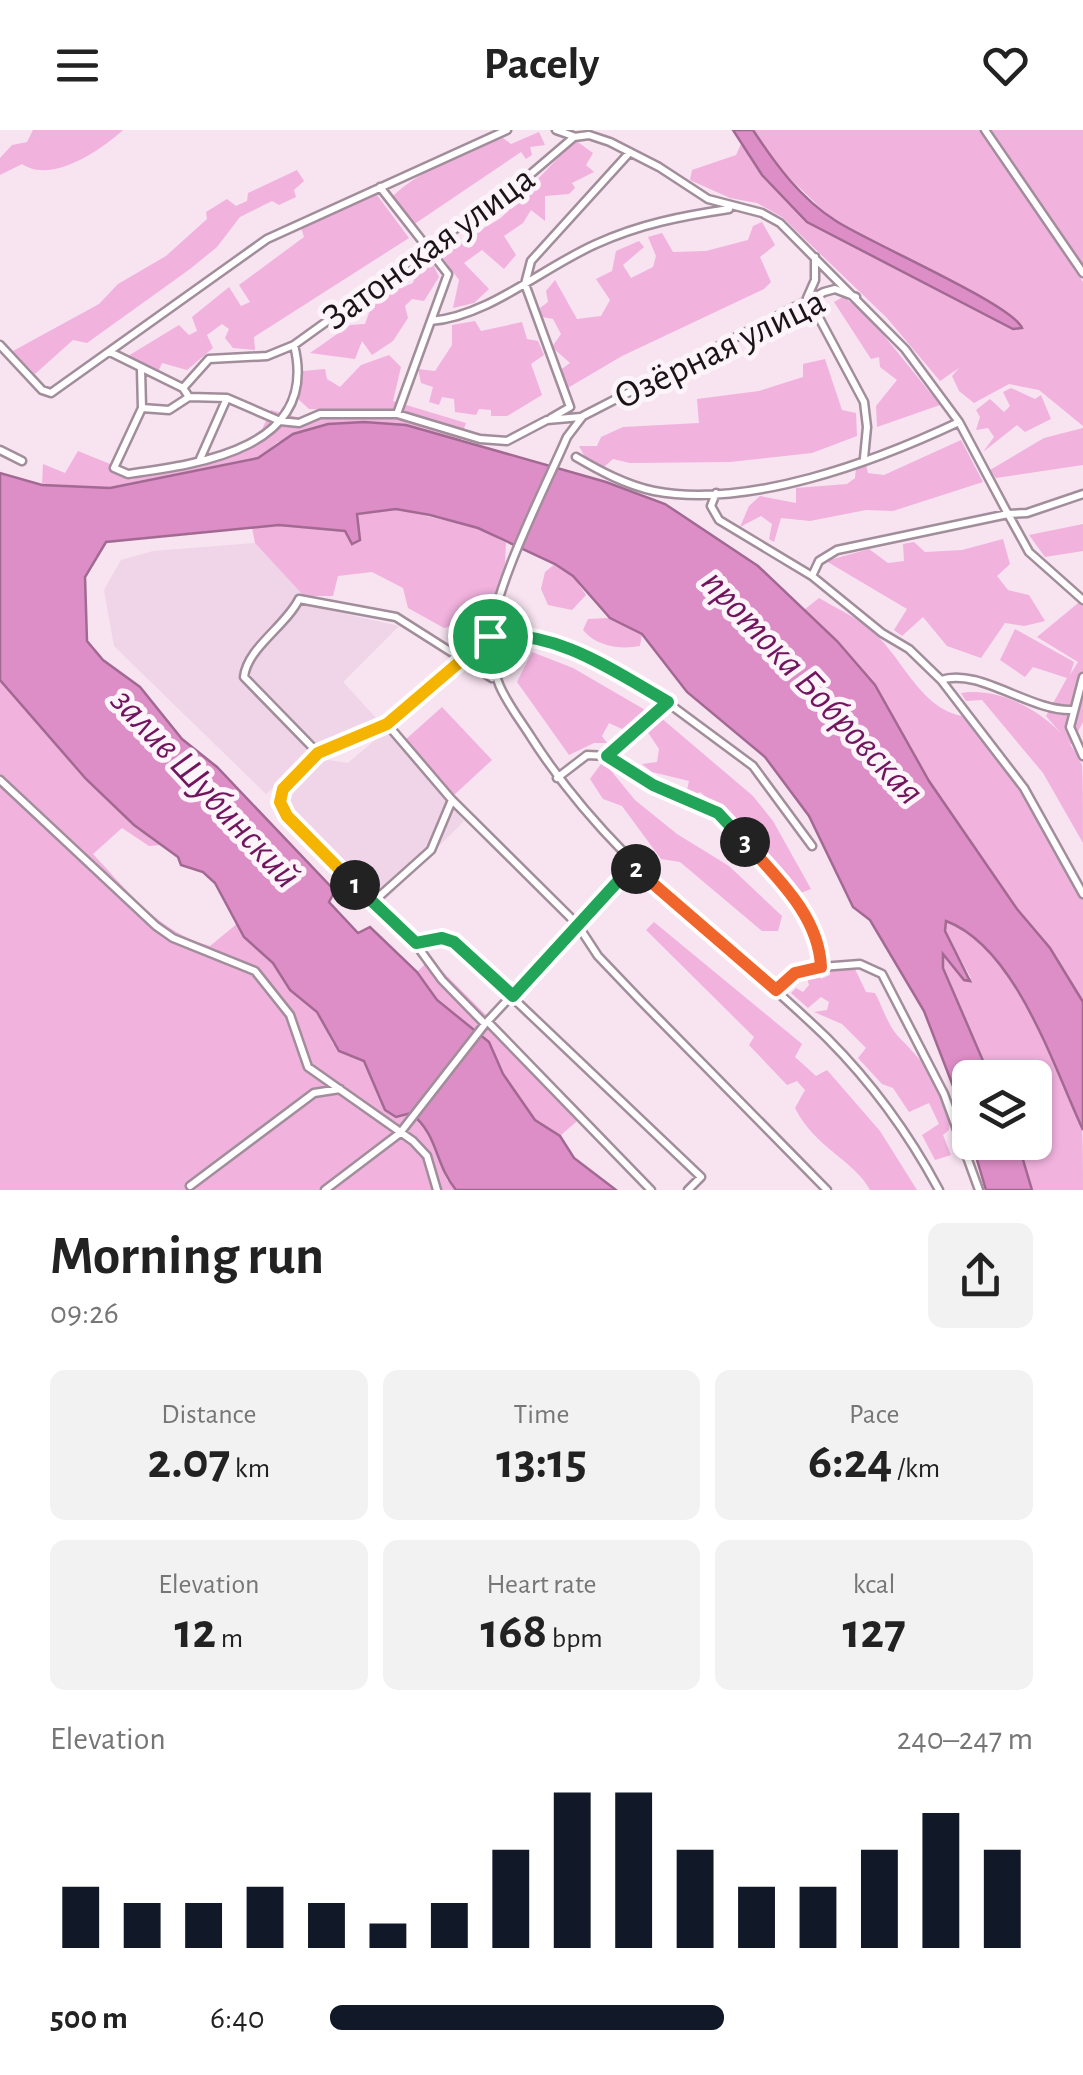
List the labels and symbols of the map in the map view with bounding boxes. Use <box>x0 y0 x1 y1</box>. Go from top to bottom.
street label: Затонская улица <box>316 159 542 338</box>
street label: Озёрная улица <box>609 283 831 417</box>
water label: протока Бобровская <box>694 562 931 812</box>
pin <box>448 594 533 679</box>
water label: залив Шубинский <box>103 681 308 896</box>
pin: 3 <box>720 817 770 867</box>
pin: 2 <box>611 844 661 894</box>
pin: 1 <box>330 860 380 910</box>

